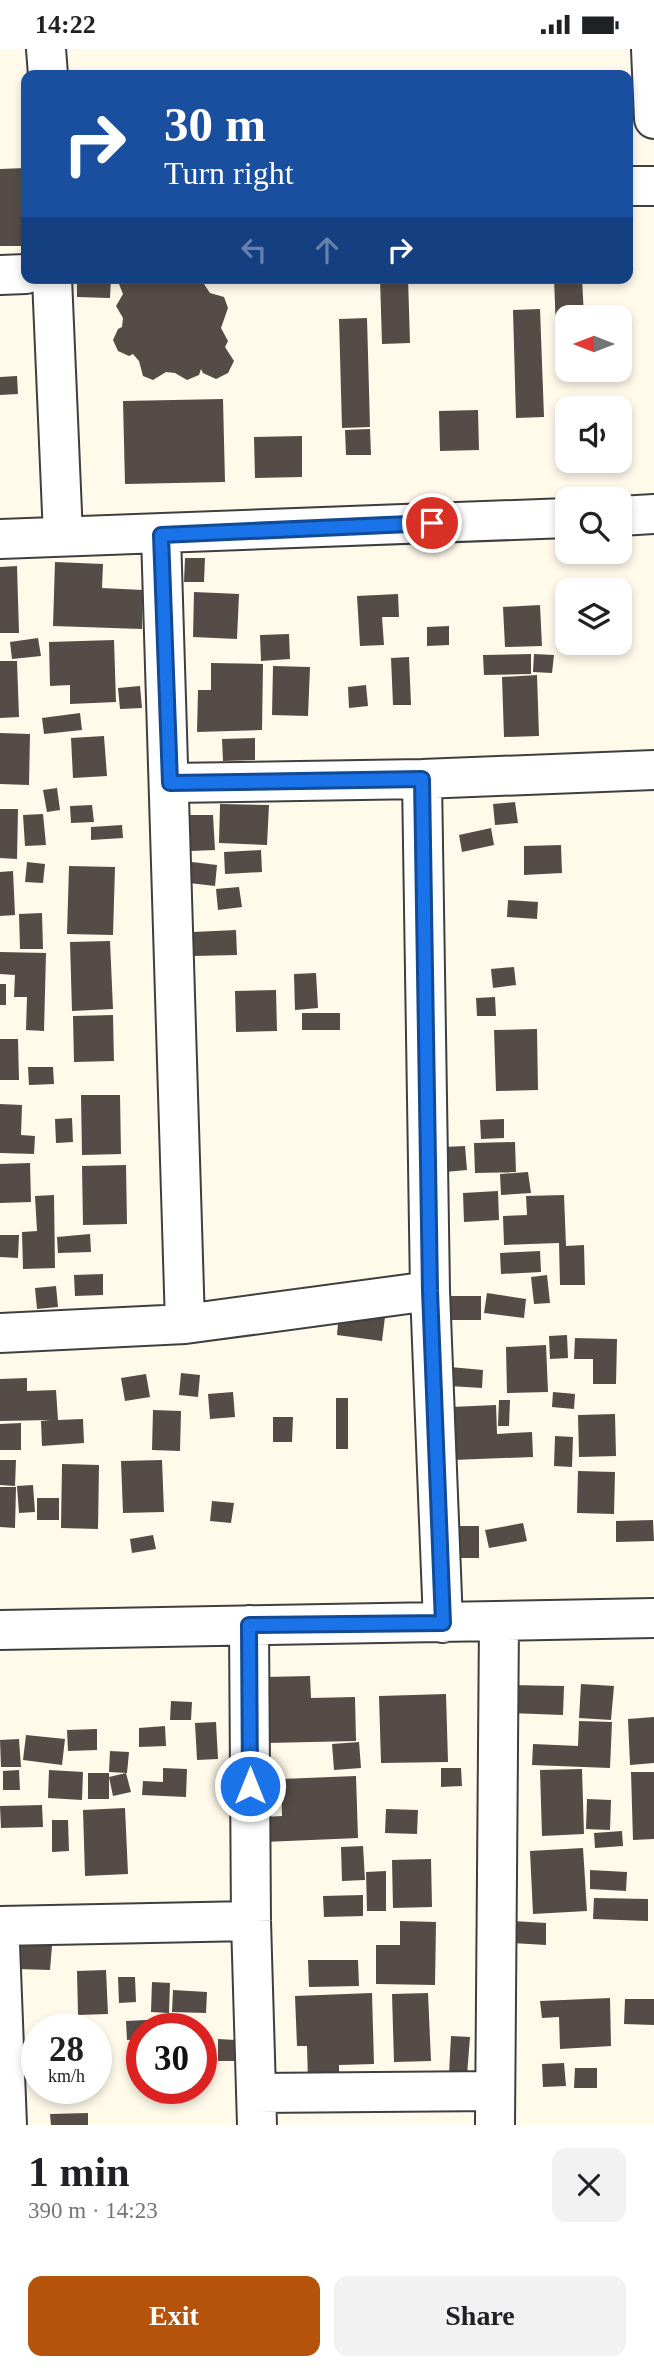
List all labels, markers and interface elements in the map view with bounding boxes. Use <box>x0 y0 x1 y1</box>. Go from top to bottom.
text: 14:22 <box>35 10 96 39</box>
text: 30 m <box>164 97 266 152</box>
icon: right <box>49 98 140 189</box>
text: Turn right <box>164 155 294 191</box>
icon: left <box>235 231 273 269</box>
icon: ahead <box>308 231 346 269</box>
icon: right <box>381 231 419 269</box>
north arrow <box>555 305 632 381</box>
map controls <box>555 305 632 655</box>
button: sound <box>555 396 632 473</box>
button: search <box>555 487 632 564</box>
pin <box>402 493 462 553</box>
icon: arrive <box>413 504 451 542</box>
button: layers <box>555 578 632 655</box>
position arrow <box>213 1749 287 1823</box>
speed limit sign: 30 <box>126 2013 217 2104</box>
text: 28 <box>49 2030 84 2069</box>
text: km/h <box>48 2066 85 2086</box>
button: close <box>552 2148 626 2222</box>
text: 1 min <box>28 2149 130 2195</box>
text: 390 m · 14:23 <box>28 2198 158 2223</box>
button: Exit <box>28 2276 320 2356</box>
button: Share <box>334 2276 626 2356</box>

